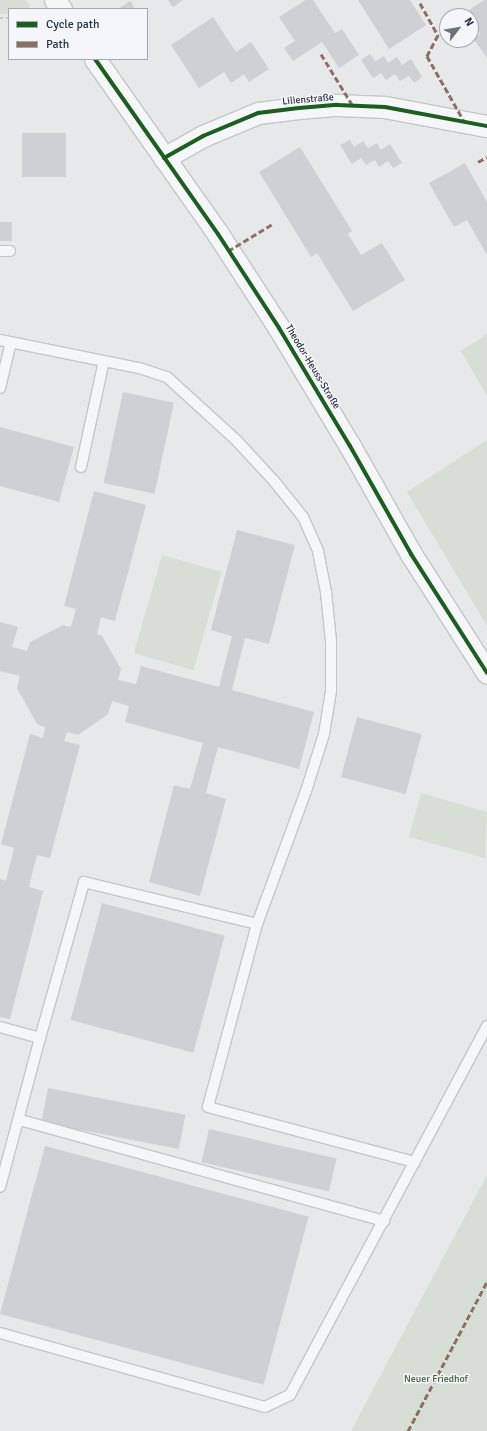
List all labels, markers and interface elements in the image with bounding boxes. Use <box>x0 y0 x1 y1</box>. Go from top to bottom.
legend <box>8 8 148 60</box>
north arrow <box>439 8 479 48</box>
text: N <box>461 15 476 29</box>
text: Cycle path <box>46 17 99 32</box>
text: Path <box>46 37 69 52</box>
street label: Lilienstraße <box>282 92 334 108</box>
street label: Theodor-Heuss-Straße <box>282 322 342 412</box>
park label: Neuer Friedhof <box>404 1374 468 1386</box>

